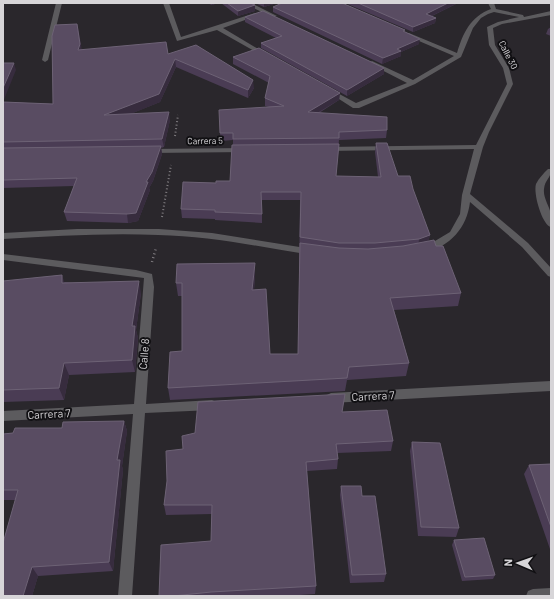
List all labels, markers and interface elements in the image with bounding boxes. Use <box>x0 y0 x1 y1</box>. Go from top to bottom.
street label: Calle 30 <box>497 39 520 71</box>
street label: Carrera 5 <box>187 135 223 146</box>
street label: Calle 8 <box>136 338 151 370</box>
street label: Carrera 7 <box>351 388 395 403</box>
street label: Carrera 7 <box>27 406 71 421</box>
north arrow <box>498 543 538 583</box>
text: N <box>501 559 514 567</box>

